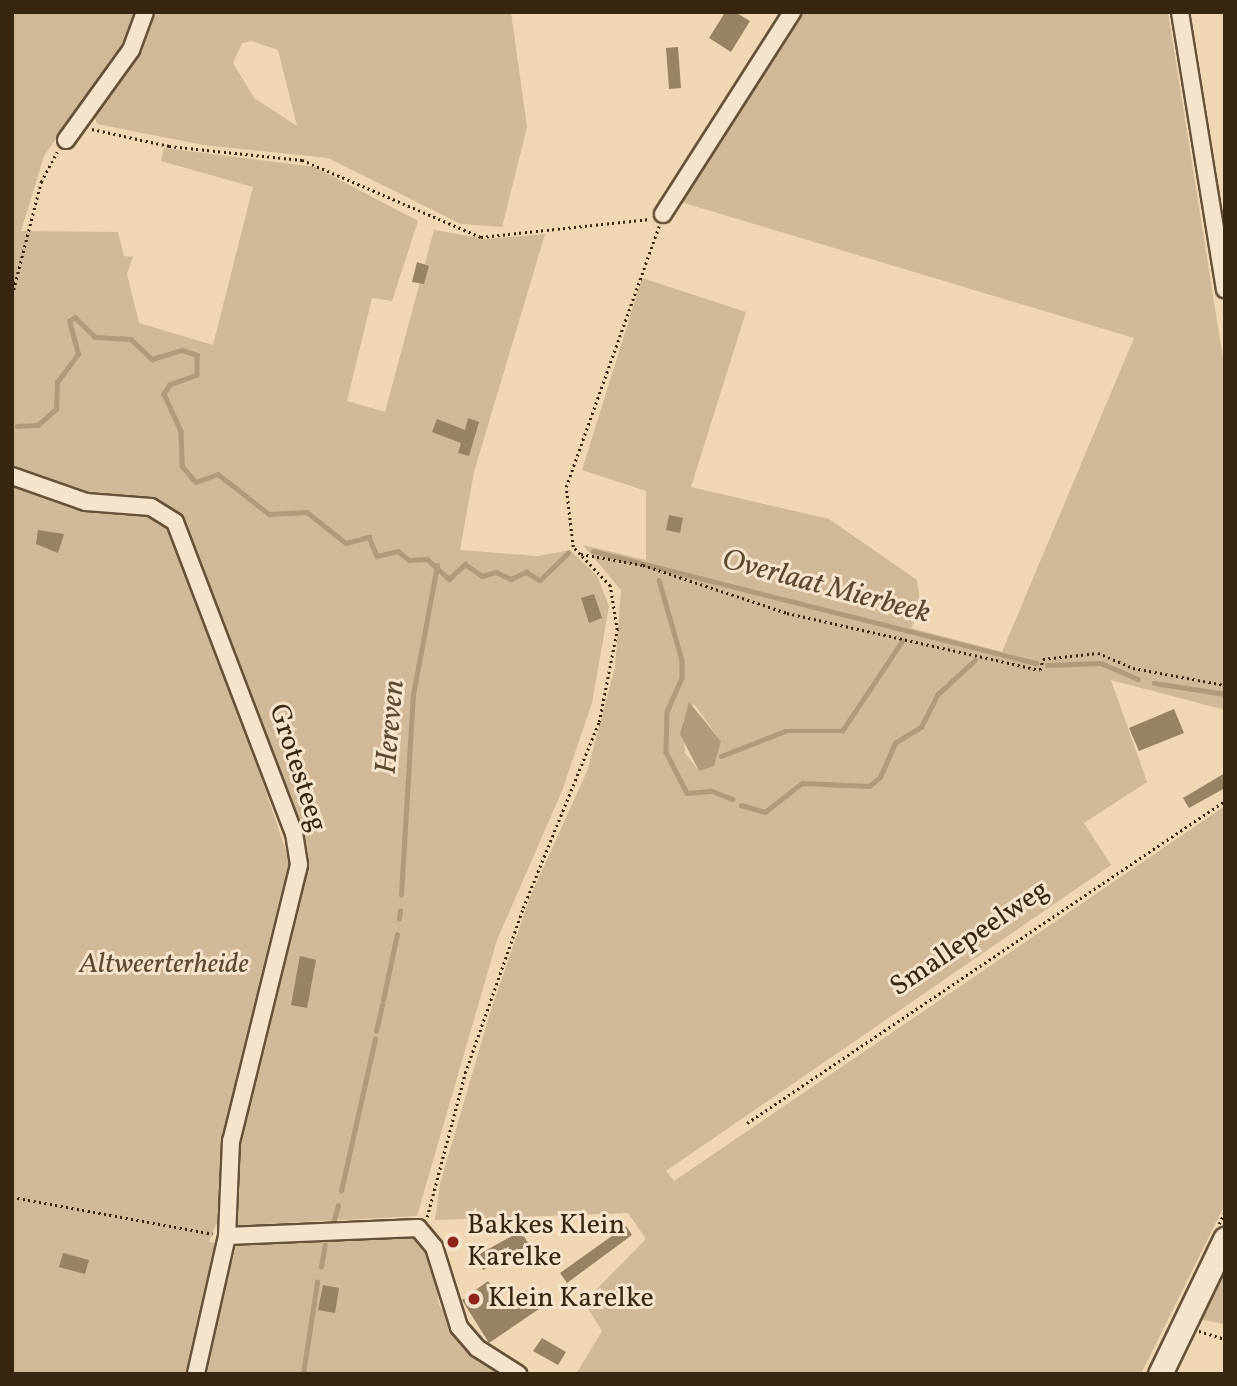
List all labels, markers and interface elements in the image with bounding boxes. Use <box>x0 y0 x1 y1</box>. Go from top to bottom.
water label: Overlaat Mierbeek <box>718 542 934 632</box>
water label: Hereven <box>369 678 413 776</box>
street label: Grotesteeg <box>261 700 333 836</box>
street label: Smallepeelweg <box>884 874 1056 1004</box>
park label: Altweerterheide <box>79 948 249 982</box>
place label: Bakkes Klein Karelke <box>467 1209 625 1275</box>
marker: Bakkes Klein Karelke <box>445 1234 461 1250</box>
place label: Klein Karelke <box>488 1282 654 1316</box>
marker: Klein Karelke <box>466 1291 482 1307</box>

